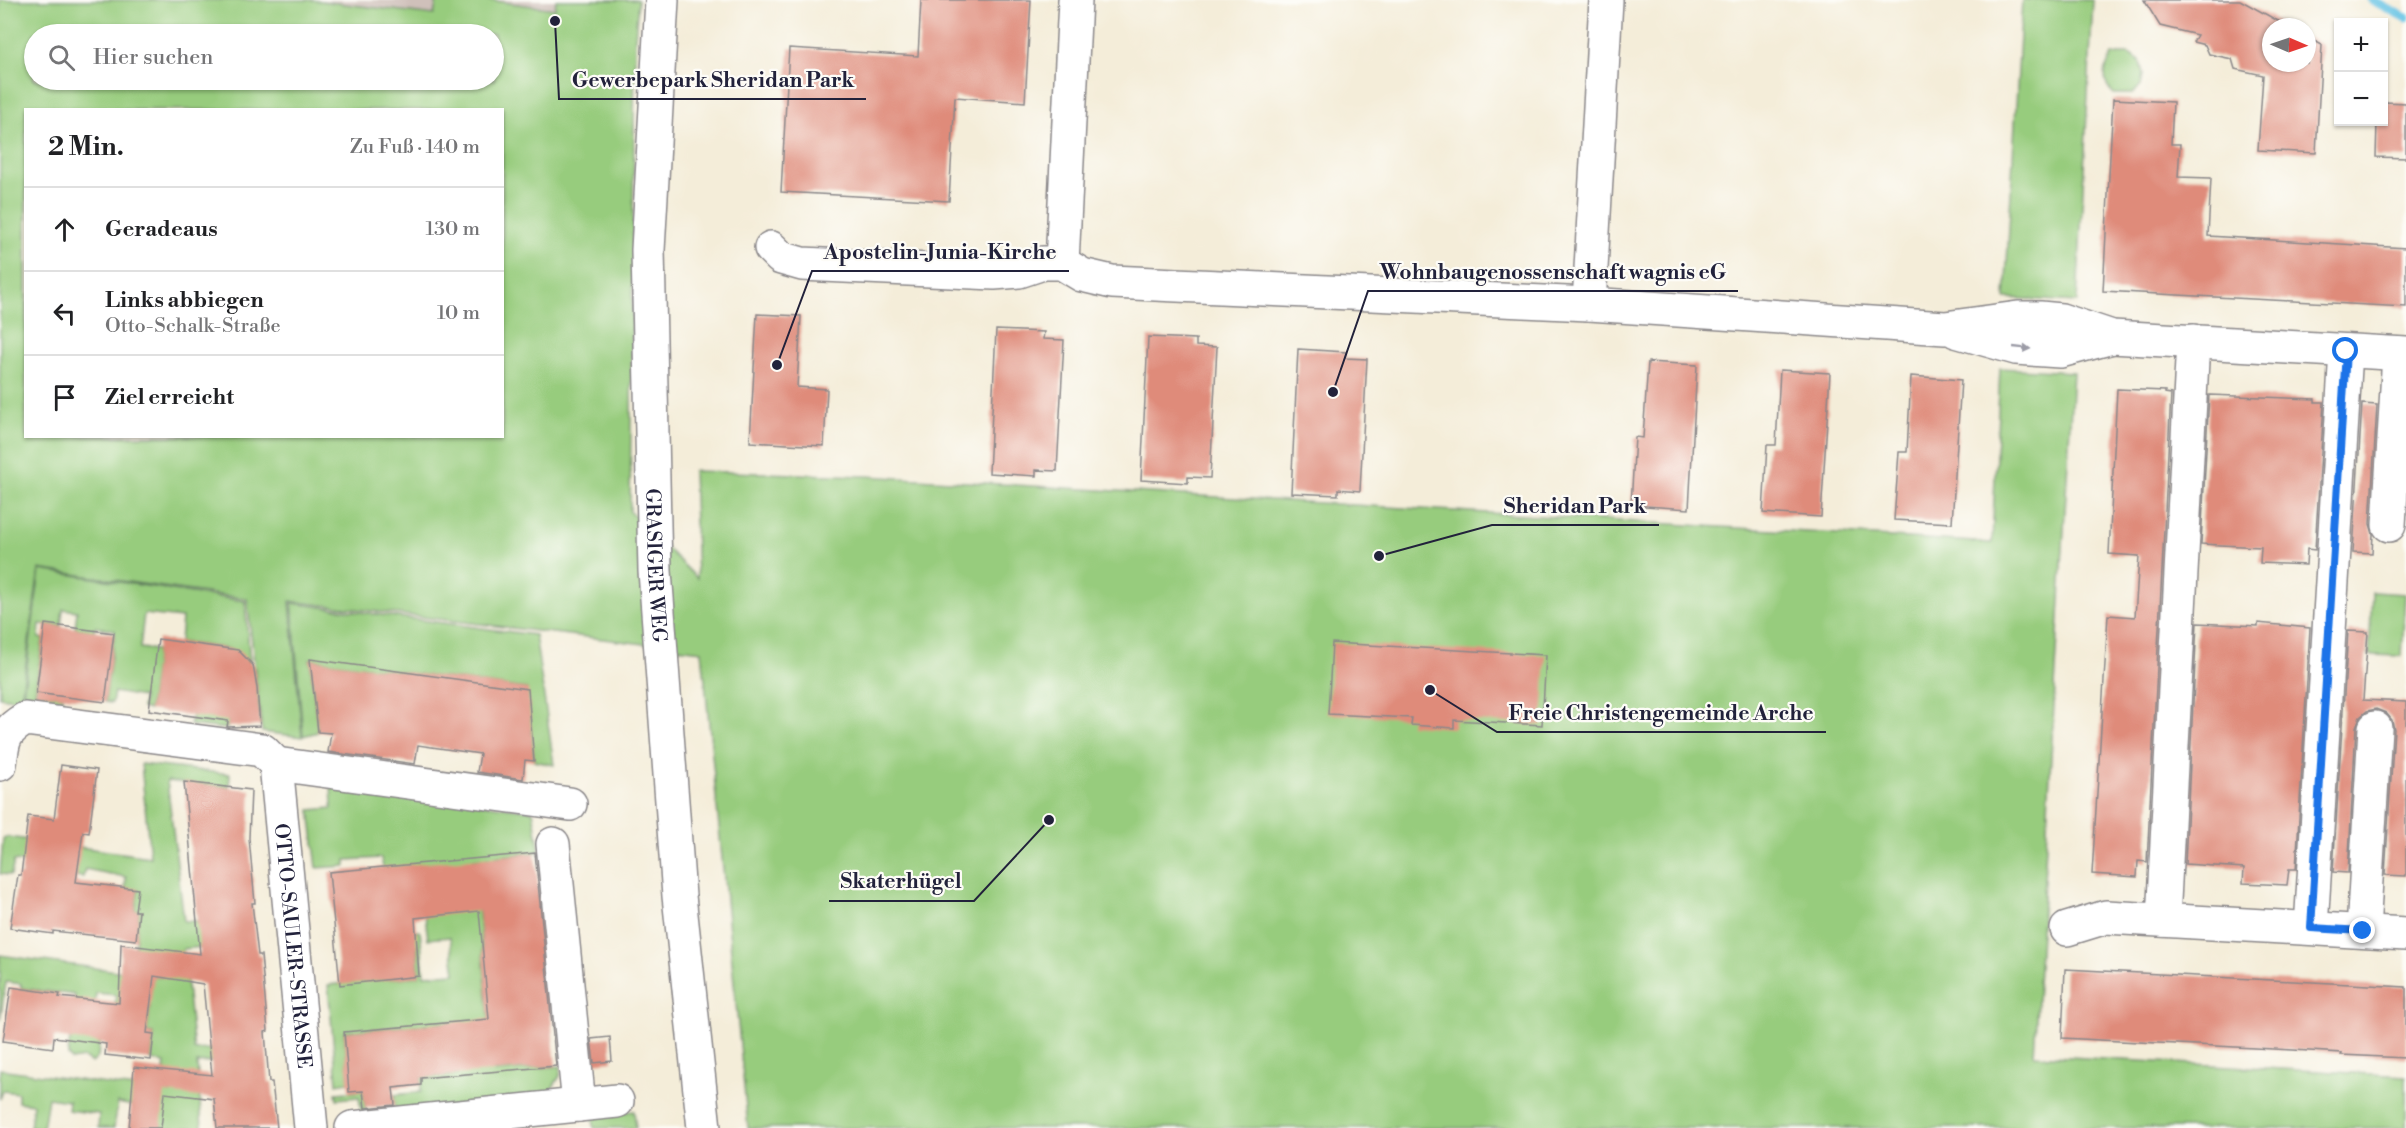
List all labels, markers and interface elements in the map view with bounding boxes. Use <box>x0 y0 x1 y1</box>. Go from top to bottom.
north arrow <box>2262 18 2316 72</box>
map controls <box>2334 18 2388 126</box>
button: + <box>2334 18 2388 72</box>
search box <box>24 24 504 90</box>
icon: search <box>45 41 78 74</box>
text: Hier suchen <box>93 44 213 71</box>
callout: Gewerbepark Sheridan Park <box>559 60 866 99</box>
text: Gewerbepark Sheridan Park <box>572 68 855 94</box>
button: − <box>2334 72 2388 126</box>
text: 2 Min. <box>48 131 124 163</box>
text: Zu Fuß · 140 m <box>350 135 480 160</box>
icon: ahead <box>48 213 81 246</box>
text: Geradeaus <box>105 216 218 243</box>
text: 130 m <box>425 217 480 242</box>
callout: Apostelin-Junia-Kirche <box>812 232 1069 271</box>
text: Apostelin-Junia-Kirche <box>823 240 1056 266</box>
callout: Wohnbaugenossenschaft wagnis eG <box>1368 252 1738 291</box>
text: Wohnbaugenossenschaft wagnis eG <box>1379 260 1727 286</box>
text: Links abbiegen <box>105 287 264 314</box>
icon: left <box>48 297 81 330</box>
text: 10 m <box>437 301 480 326</box>
text: Otto-Schalk-Straße <box>105 314 281 339</box>
route start <box>2332 337 2358 363</box>
one-way arrow <box>2012 343 2031 353</box>
icon: arrive <box>48 381 81 414</box>
text: Ziel erreicht <box>105 384 234 411</box>
callout: Sheridan Park <box>1492 486 1659 525</box>
street label: GRASIGER WEG <box>639 488 671 644</box>
text: Sheridan Park <box>1503 494 1648 520</box>
callout: Freie Christengemeinde Arche <box>1497 693 1826 732</box>
text: Freie Christengemeinde Arche <box>1508 701 1814 727</box>
street label: OTTO-SAULER-STRASSE <box>268 822 316 1070</box>
callout: Skaterhügel <box>829 862 974 901</box>
text: Skaterhügel <box>840 869 962 895</box>
route end <box>2349 917 2375 943</box>

